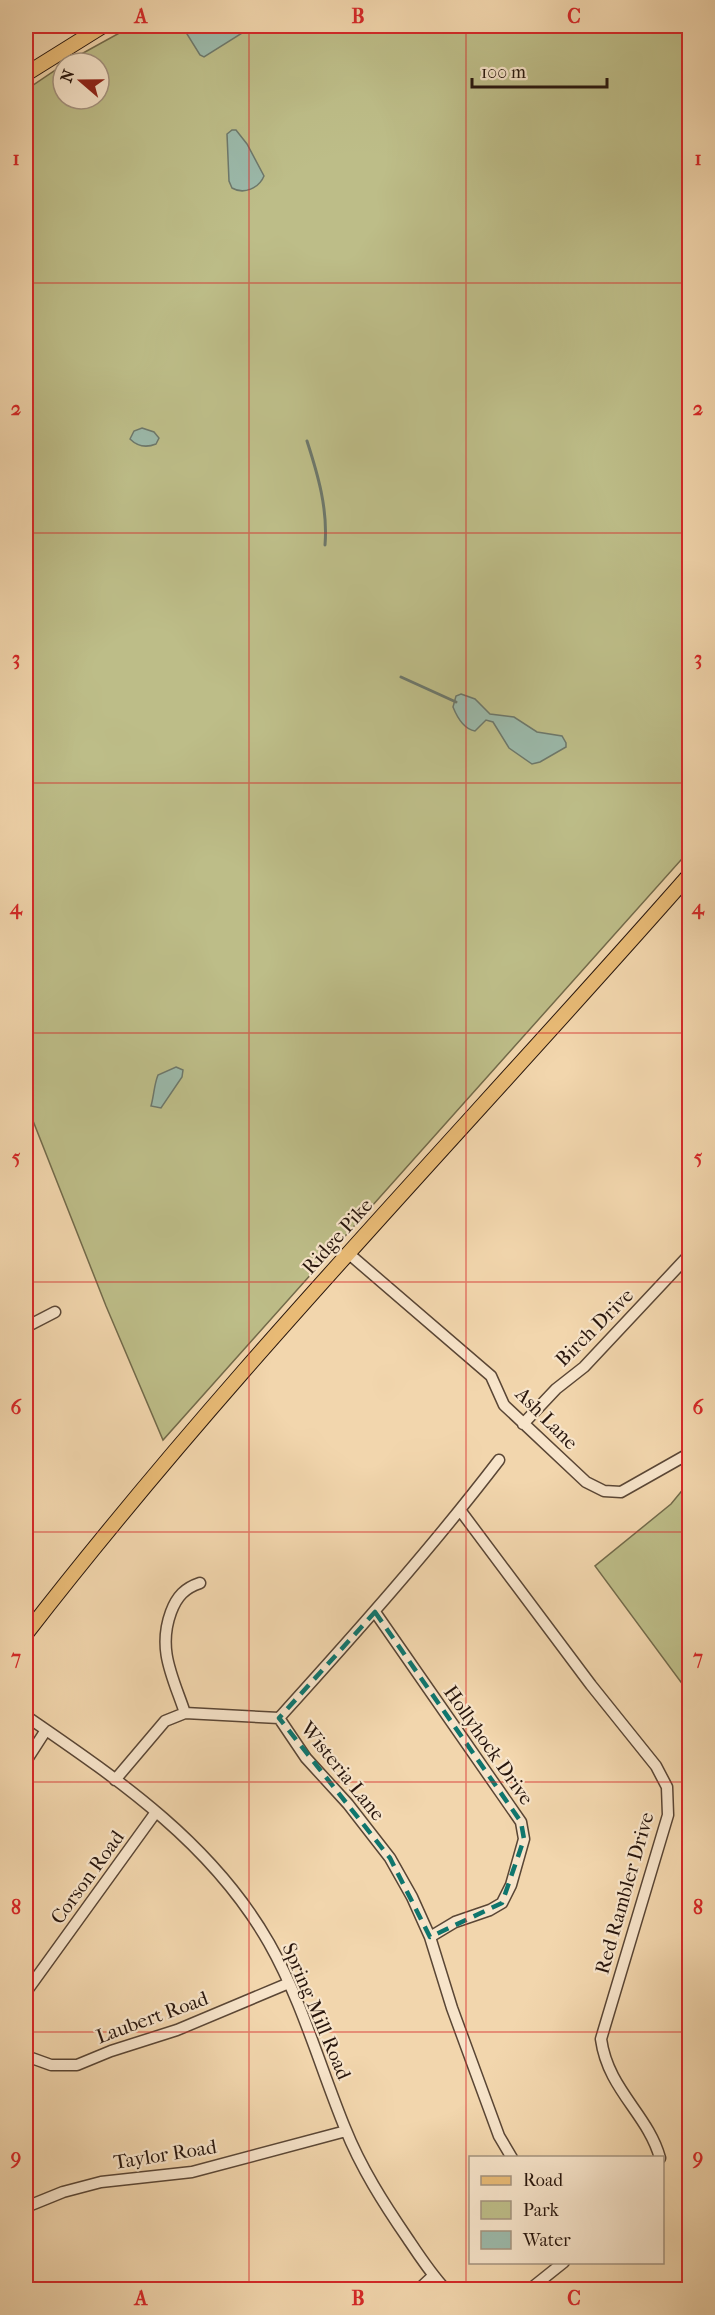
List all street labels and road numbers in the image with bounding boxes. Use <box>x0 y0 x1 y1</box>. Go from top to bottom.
street label: Ridge Pike <box>297 1194 377 1279</box>
street label: Birch Drive <box>551 1284 638 1371</box>
street label: Ash Lane <box>510 1382 583 1454</box>
street label: Hollyhock Drive <box>439 1681 538 1809</box>
street label: Wisteria Lane <box>295 1716 390 1825</box>
street label: Red Rambler Drive <box>590 1810 659 1977</box>
street label: Corson Road <box>46 1825 130 1928</box>
street label: Spring Mill Road <box>277 1939 356 2084</box>
street label: Laubert Road <box>93 1986 212 2048</box>
street label: Taylor Road <box>112 2135 219 2174</box>

